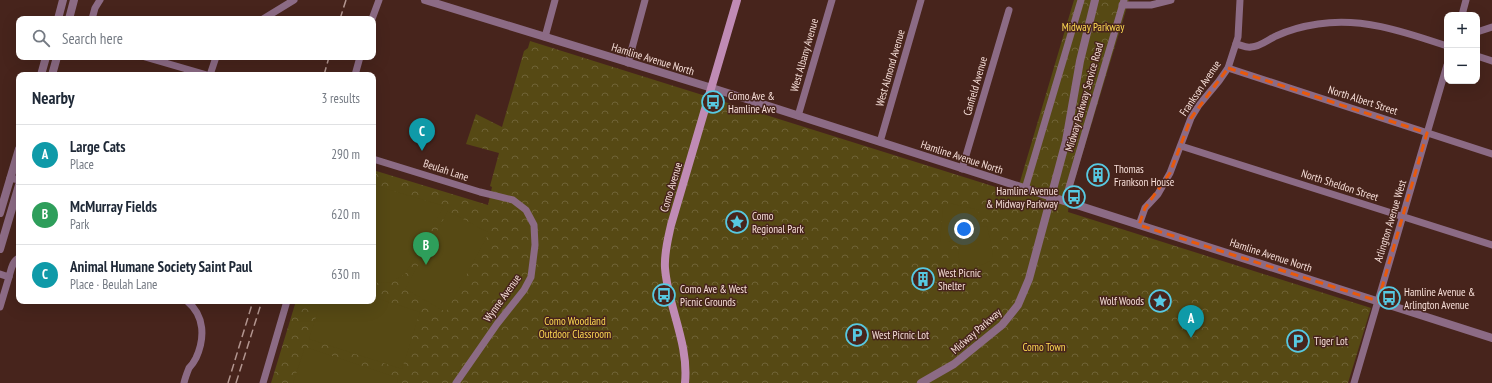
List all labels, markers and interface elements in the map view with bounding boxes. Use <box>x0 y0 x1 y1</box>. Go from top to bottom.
map controls <box>1444 12 1480 84</box>
button: + <box>1444 12 1480 48</box>
search box <box>16 16 376 60</box>
street label: West Albany Avenue <box>787 16 821 93</box>
park label: Midway Parkway <box>1062 20 1125 34</box>
icon: search <box>30 27 52 49</box>
street label: West Almond Avenue <box>872 27 908 108</box>
text: Search here <box>62 29 123 48</box>
street label: Hamline Avenue North <box>610 40 696 78</box>
street label: Midway Parkway Service Road <box>1062 41 1106 153</box>
button: − <box>1444 48 1480 84</box>
street label: Canfield Avenue <box>960 54 990 117</box>
street label: Frankson Avenue <box>1176 57 1224 119</box>
street label: North Albert Street <box>1326 82 1400 118</box>
text: Nearby <box>32 87 75 109</box>
bus stop icon: Como Ave & Hamline Ave <box>700 89 726 115</box>
place label: Como Ave & Hamline Ave <box>728 89 776 116</box>
text: 3 results <box>321 90 360 107</box>
pin: C <box>409 118 435 151</box>
text: Large Cats <box>70 137 125 156</box>
street label: Hamline Avenue North <box>919 137 1005 177</box>
text: A <box>42 146 48 163</box>
text: 290 m <box>331 146 360 163</box>
text: Place <box>70 156 94 173</box>
street label: Beulah Lane <box>422 156 471 184</box>
street label: Como Avenue <box>657 160 685 214</box>
building icon: Thomas Frankson House <box>1085 162 1111 188</box>
place label: Thomas Frankson House <box>1114 162 1175 189</box>
street label: North Sheldon Street <box>1300 166 1380 204</box>
street label: Arlington Avenue West <box>1371 178 1409 264</box>
place label: Hamline Avenue & Midway Parkway <box>986 184 1059 211</box>
bus stop icon: Hamline Avenue & Midway Parkway <box>1061 184 1087 210</box>
text: McMurray Fields <box>70 197 157 216</box>
text: B <box>42 206 48 223</box>
text: 620 m <box>331 206 360 223</box>
place icon: Como Regional Park <box>724 209 750 235</box>
place label: Como Regional Park <box>752 209 804 236</box>
text: Park <box>70 216 89 233</box>
your location <box>954 219 974 239</box>
pin: B <box>413 232 439 265</box>
street label: Hamline Avenue North <box>1228 235 1314 275</box>
text: Animal Humane Society Saint Paul <box>70 257 252 276</box>
text: C <box>42 266 48 283</box>
text: 630 m <box>331 266 360 283</box>
building icon: West Picnic Shelter <box>910 266 936 292</box>
place label: West Picnic Shelter <box>938 266 981 293</box>
street label: Wynne Avenue <box>480 271 524 325</box>
text: Place · Beulah Lane <box>70 276 157 293</box>
bus stop icon: Como Ave & West Picnic Grounds <box>651 282 677 308</box>
place label: Como Ave & West Picnic Grounds <box>680 282 747 309</box>
bus stop icon: Hamline Avenue & Arlington Avenue <box>1376 285 1402 311</box>
place label: Hamline Avenue & Arlington Avenue <box>1404 285 1475 312</box>
place icon: Wolf Woods <box>1147 288 1173 314</box>
place label: Wolf Woods <box>1100 294 1144 308</box>
street label: Midway Parkway <box>948 305 1005 357</box>
pin: A <box>1178 305 1204 338</box>
park label: Como Woodland Outdoor Classroom <box>539 314 611 341</box>
parking icon: West Picnic Lot <box>844 322 870 348</box>
place label: West Picnic Lot <box>872 328 929 342</box>
parking icon: Tiger Lot <box>1285 328 1311 354</box>
place label: Tiger Lot <box>1314 334 1348 348</box>
park label: Como Town <box>1022 340 1066 354</box>

